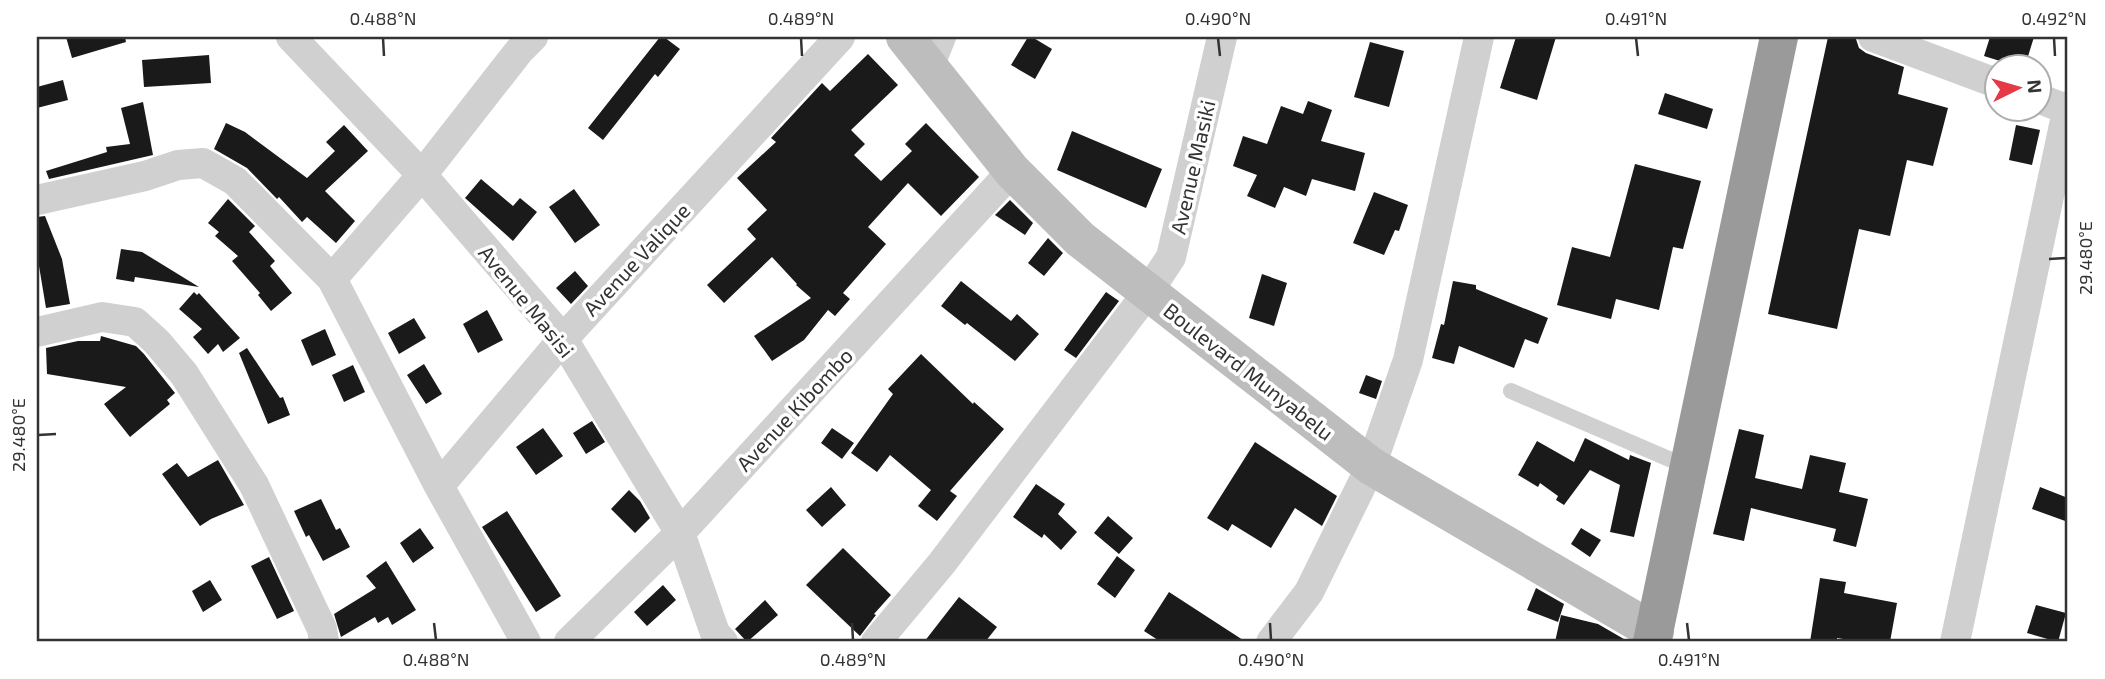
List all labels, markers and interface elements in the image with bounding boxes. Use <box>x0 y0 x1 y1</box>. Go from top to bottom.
text: 0.488°N <box>350 7 416 29</box>
text: 0.489°N <box>768 7 834 29</box>
text: 0.490°N <box>1185 7 1251 29</box>
text: 0.491°N <box>1605 7 1667 29</box>
text: 0.492°N <box>2021 7 2087 29</box>
north arrow <box>1982 52 2052 122</box>
text: N <box>2023 79 2047 94</box>
street label: Avenue Masiki <box>1164 98 1220 236</box>
street label: Avenue Valique <box>577 197 695 321</box>
text: 29.480°E <box>2074 221 2096 295</box>
street label: Avenue Masisi <box>474 240 580 362</box>
street label: Boulevard Munyabelu <box>1159 297 1339 445</box>
street label: Avenue Kibombo <box>731 342 857 476</box>
text: 29.480°E <box>7 398 29 472</box>
text: 0.488°N <box>403 648 469 670</box>
text: 0.489°N <box>820 648 886 670</box>
text: 0.490°N <box>1238 648 1304 670</box>
text: 0.491°N <box>1658 648 1720 670</box>

